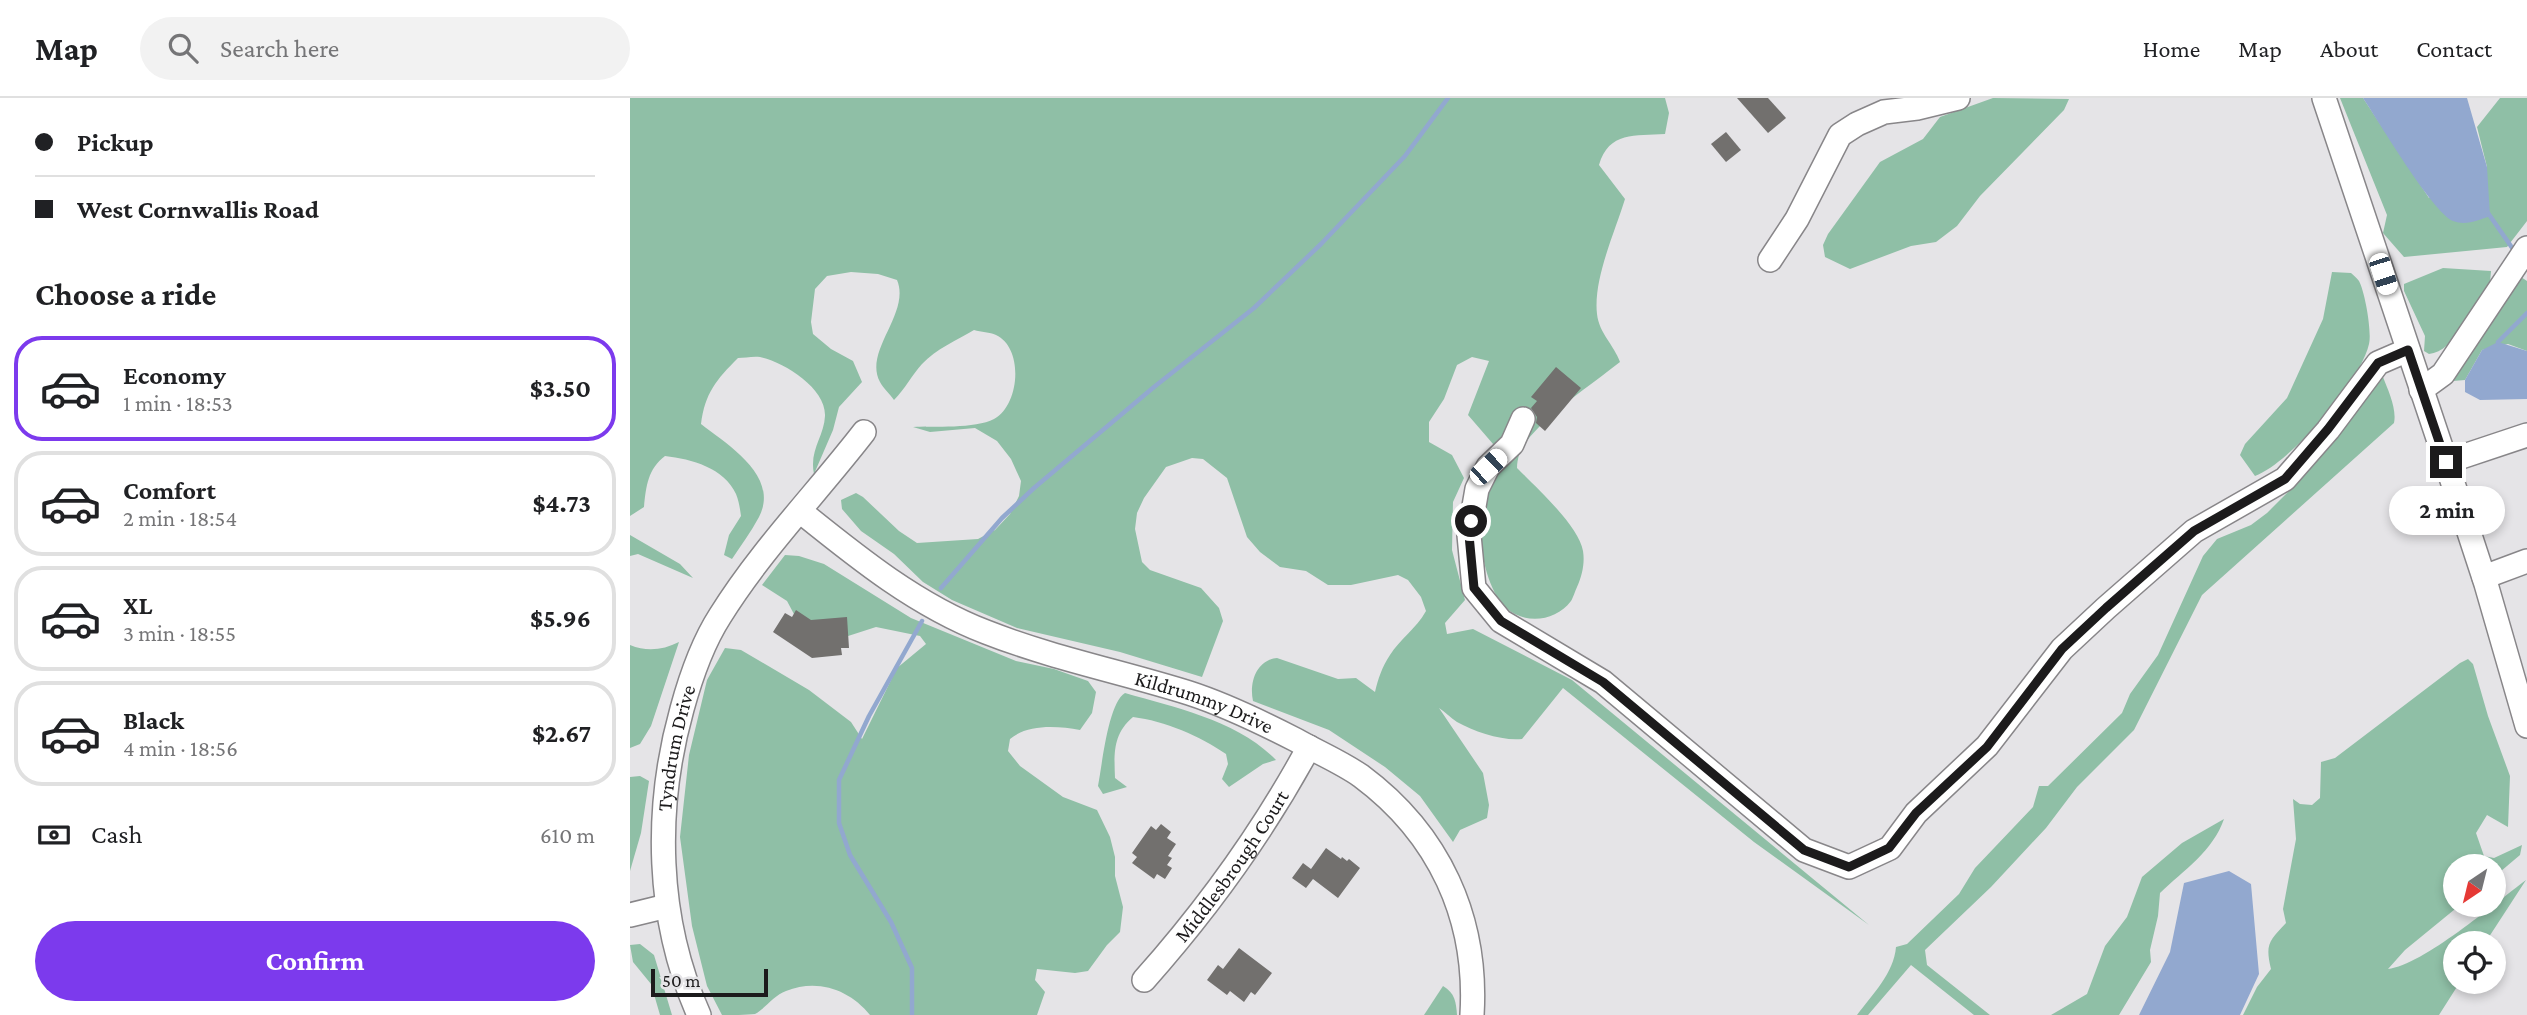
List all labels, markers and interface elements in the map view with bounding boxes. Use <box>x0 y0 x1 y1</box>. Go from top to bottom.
search box <box>140 17 630 80</box>
icon: search <box>164 29 202 67</box>
text: Map <box>35 30 98 67</box>
text: Search here <box>220 34 339 63</box>
text: Home <box>2143 35 2200 62</box>
text: Map <box>2238 35 2282 62</box>
text: About <box>2320 35 2378 62</box>
text: Contact <box>2416 35 2492 62</box>
text: Pickup <box>77 128 154 157</box>
text: West Cornwallis Road <box>77 195 319 224</box>
car <box>2367 251 2400 297</box>
text: Choose a ride <box>35 276 216 312</box>
icon: car <box>39 357 102 420</box>
text: Economy <box>123 361 226 390</box>
text: $3.50 <box>530 374 591 403</box>
text: 1 min · 18:53 <box>123 390 233 416</box>
car <box>1466 445 1511 489</box>
route end <box>2430 446 2462 478</box>
icon: car <box>39 472 102 535</box>
text: Comfort <box>123 476 216 505</box>
callout: 2 min <box>2388 486 2504 536</box>
text: $4.73 <box>532 489 591 518</box>
text: 2 min <box>2419 497 2475 523</box>
text: 2 min · 18:54 <box>123 505 237 531</box>
route start <box>1455 505 1487 537</box>
icon: car <box>39 587 102 650</box>
text: XL <box>123 591 152 620</box>
text: $5.96 <box>530 604 591 633</box>
text: 3 min · 18:55 <box>123 620 236 646</box>
street label: Kildrummy Drive <box>1132 666 1277 739</box>
street label: Tyndrum Drive <box>652 682 700 812</box>
icon: car <box>39 702 102 765</box>
text: Black <box>123 706 184 735</box>
text: $2.67 <box>532 719 591 748</box>
text: 4 min · 18:56 <box>123 735 238 761</box>
street label: Middlesbrough Court <box>1170 785 1294 947</box>
icon: cash <box>35 816 73 854</box>
text: Cash <box>91 820 142 849</box>
text: 610 m <box>540 822 595 848</box>
north arrow <box>2443 854 2506 917</box>
map controls <box>2443 854 2506 994</box>
button: Confirm <box>35 921 595 1001</box>
button: locate <box>2443 931 2506 994</box>
scale bar <box>651 966 768 998</box>
text: 50 m <box>662 970 701 991</box>

